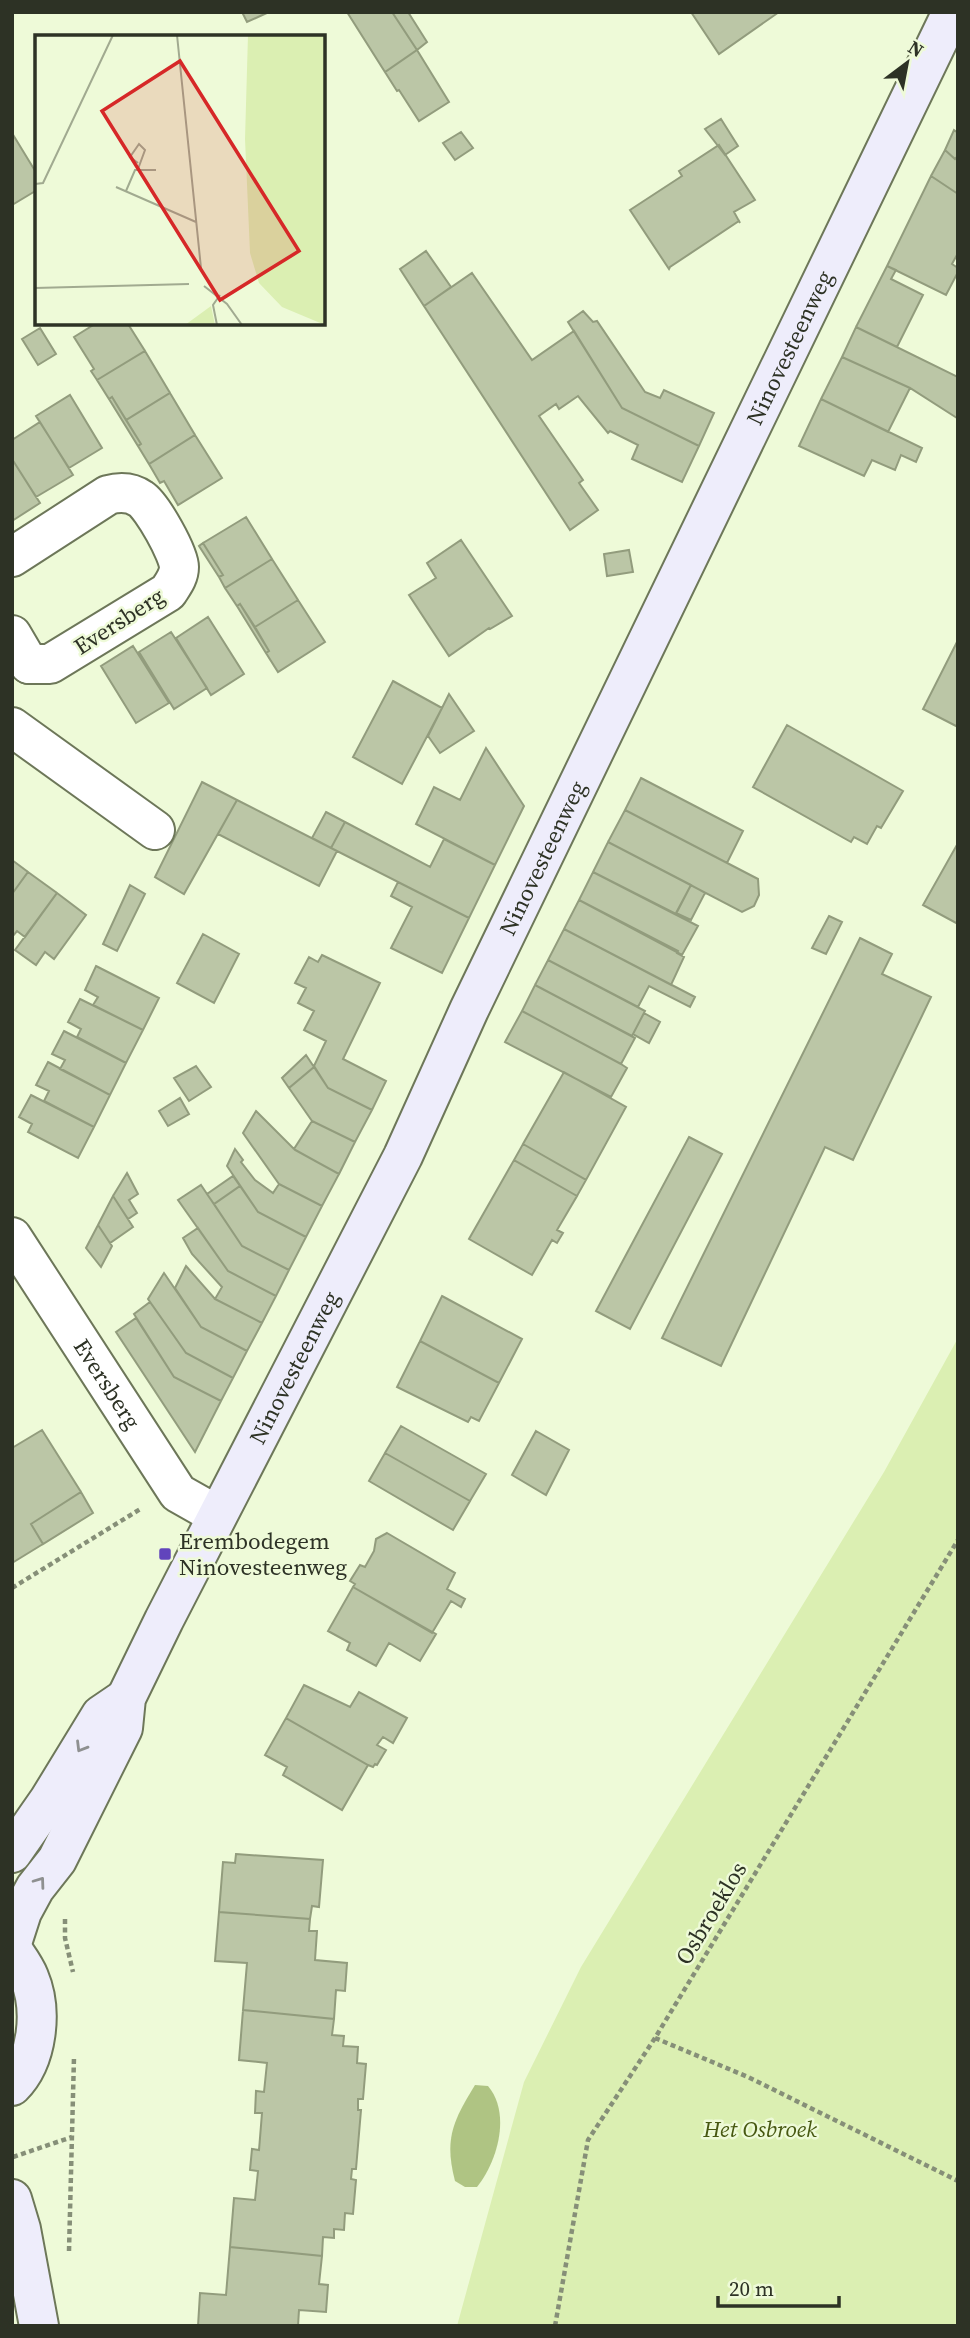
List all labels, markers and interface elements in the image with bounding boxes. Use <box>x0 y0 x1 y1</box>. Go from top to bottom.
north arrow <box>872 28 942 98</box>
text: N <box>903 34 929 63</box>
inset map <box>35 35 326 326</box>
street label: Ninovesteenweg <box>739 265 841 430</box>
street label: Eversberg <box>68 580 171 662</box>
street label: Ninovesteenweg <box>492 775 594 941</box>
street label: Ninovesteenweg <box>241 1285 347 1450</box>
street label: Eversberg <box>66 1332 148 1435</box>
place label: Erembodegem Ninovesteenweg <box>179 1525 347 1583</box>
marker: Erembodegem Ninovesteenweg <box>157 1546 173 1562</box>
one-way arrow <box>77 1740 90 1753</box>
street label: Osbroeklos <box>668 1855 754 1971</box>
one-way arrow <box>32 1877 45 1890</box>
park label: Het Osbroek <box>702 2113 817 2145</box>
scale bar <box>718 2264 839 2308</box>
text: 20 m <box>729 2274 774 2303</box>

